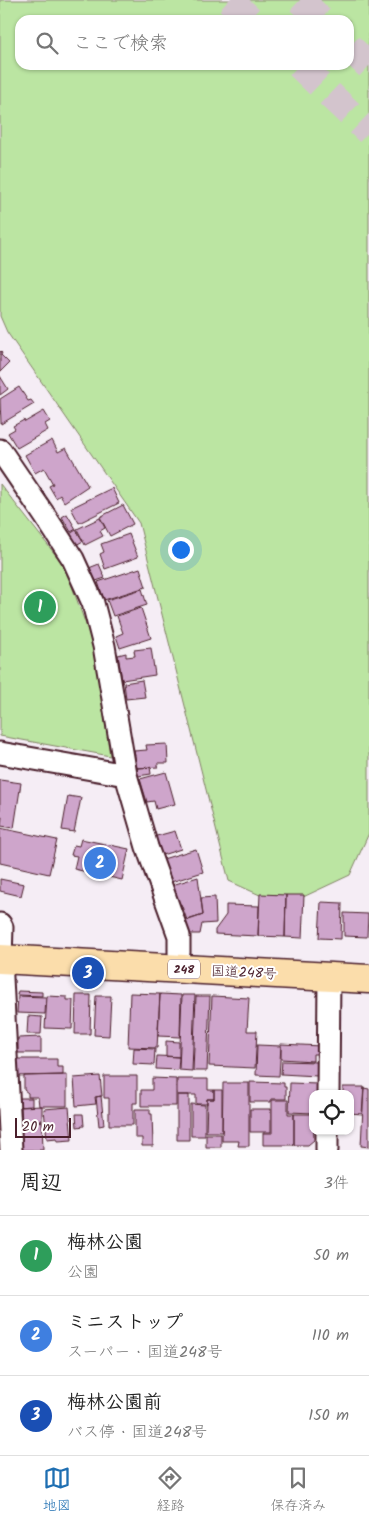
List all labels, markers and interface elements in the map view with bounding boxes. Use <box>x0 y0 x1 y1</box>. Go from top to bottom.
search box <box>15 15 354 70</box>
icon: search <box>33 29 61 57</box>
text: ここで検索 <box>73 29 168 59</box>
your location <box>168 537 194 563</box>
pin: 1 <box>24 588 56 626</box>
pin: 2 <box>84 844 116 882</box>
pin: 3 <box>72 954 104 992</box>
road number: 248 <box>168 960 200 979</box>
street label: 国道248号 <box>210 960 278 986</box>
map controls <box>309 1090 354 1135</box>
button: locate <box>309 1090 354 1135</box>
scale bar <box>15 1115 71 1138</box>
text: 20 m <box>22 1116 54 1138</box>
text: 周辺 <box>20 1167 62 1200</box>
text: 3件 <box>324 1171 349 1196</box>
text: 梅林公園 <box>67 1228 143 1258</box>
text: 1 <box>34 1243 38 1268</box>
text: 50 m <box>313 1243 349 1268</box>
text: 公園 <box>67 1260 99 1285</box>
text: ミニストップ <box>67 1308 183 1338</box>
text: 2 <box>31 1323 41 1348</box>
text: 110 m <box>312 1323 349 1348</box>
text: スーパー · 国道248号 <box>67 1340 223 1365</box>
text: 梅林公園前 <box>67 1388 162 1418</box>
text: 3 <box>32 1403 40 1428</box>
text: 150 m <box>308 1403 349 1428</box>
text: バス停 · 国道248号 <box>67 1420 207 1445</box>
tab: 地図 <box>43 1464 71 1517</box>
tab: 経路 <box>156 1464 184 1517</box>
tab: 保存済み <box>270 1464 326 1517</box>

